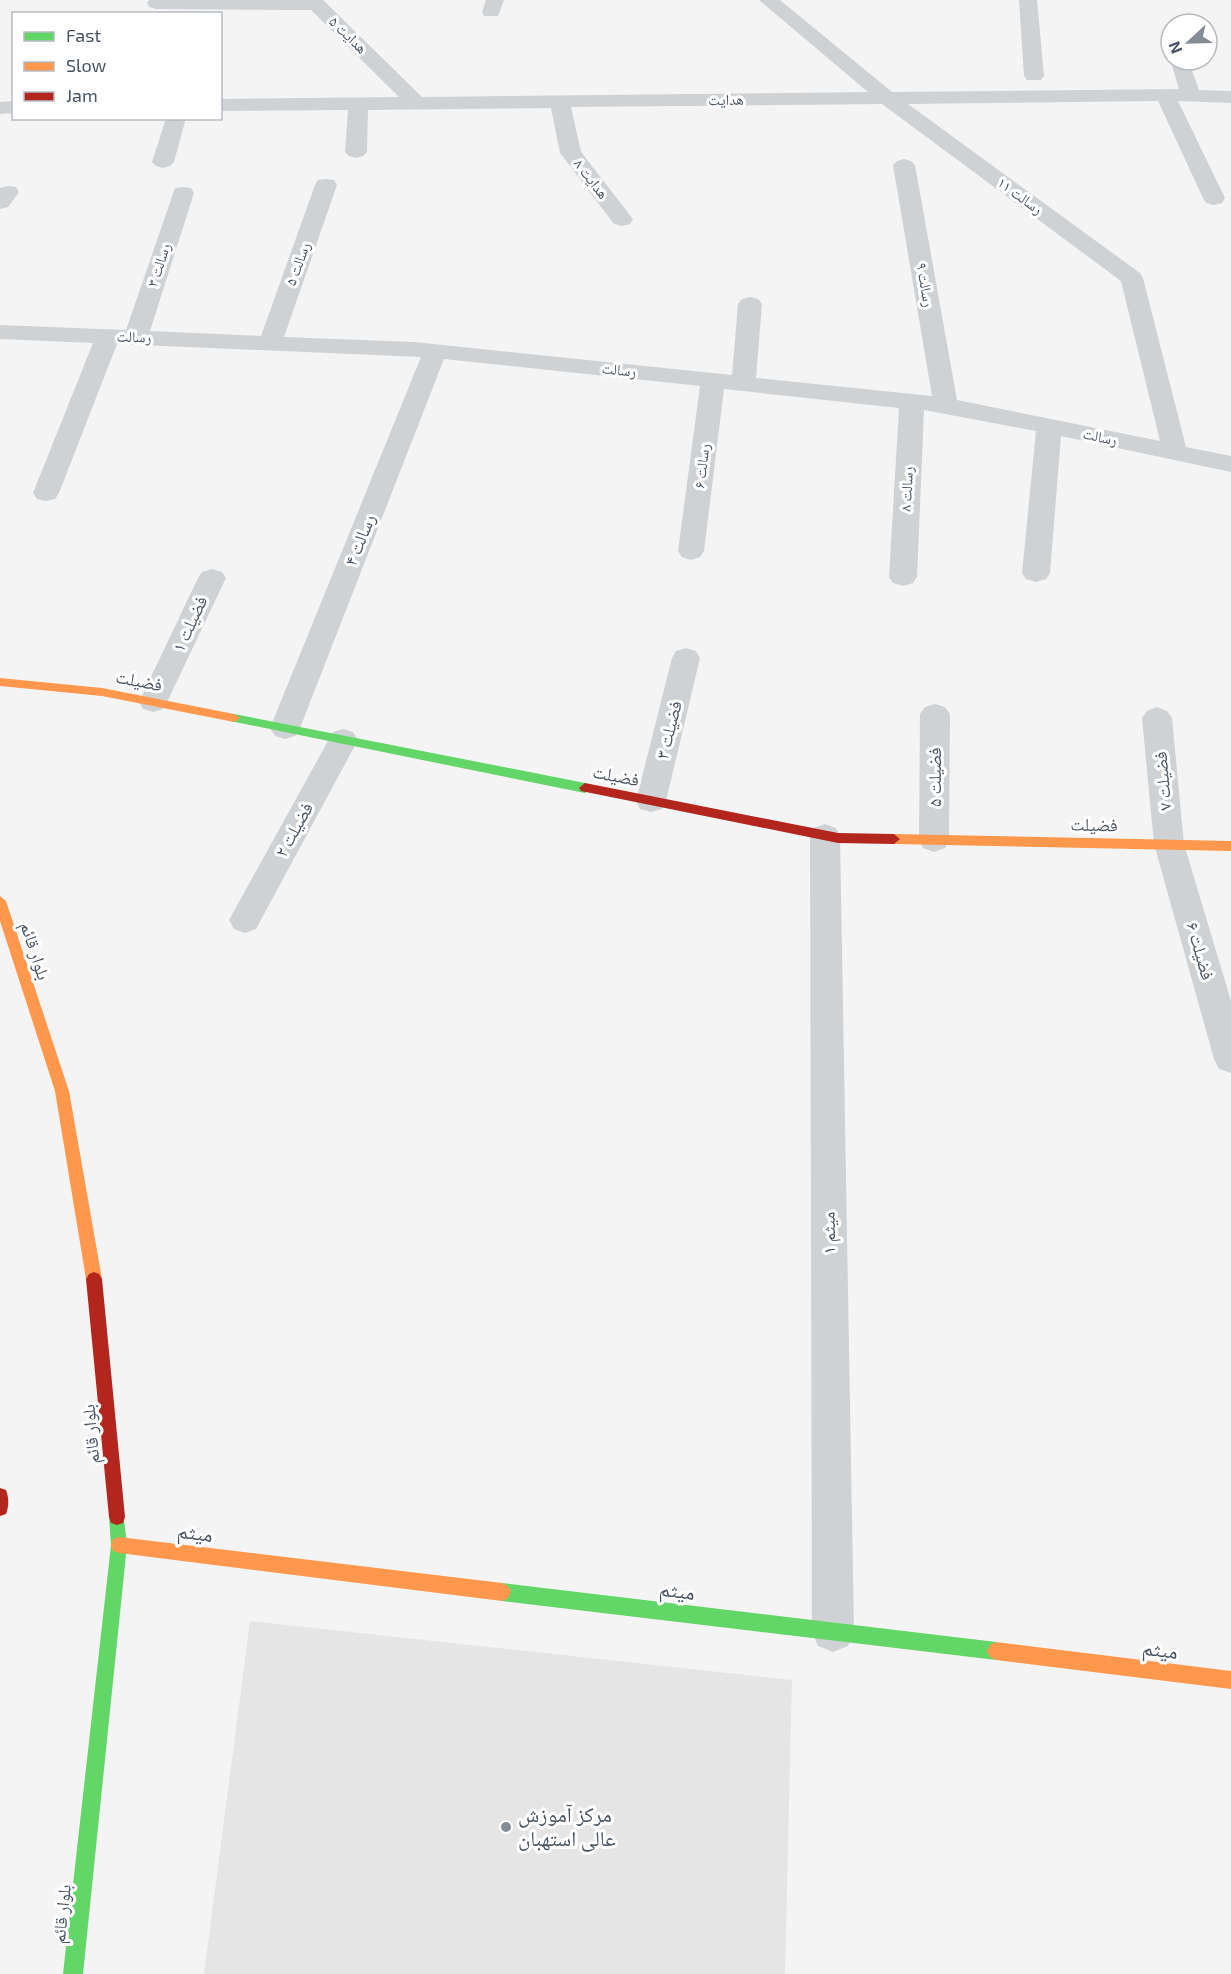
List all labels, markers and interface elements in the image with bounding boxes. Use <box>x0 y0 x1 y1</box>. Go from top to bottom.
legend <box>12 12 222 120</box>
street label: هدایت ۵ <box>326 12 371 57</box>
north arrow <box>1159 12 1219 72</box>
text: Fast <box>66 24 101 46</box>
text: N <box>1164 39 1186 57</box>
text: Slow <box>66 54 107 76</box>
text: Jam <box>66 84 98 106</box>
street label: هدایت <box>708 90 744 109</box>
street label: هدایت ۸ <box>570 155 613 202</box>
street label: رسالت ۱۱ <box>994 173 1047 219</box>
street label: رسالت ۵ <box>281 239 314 288</box>
street label: رسالت ۳ <box>143 240 175 289</box>
street label: رسالت ۹ <box>912 261 939 309</box>
street label: رسالت <box>116 326 152 347</box>
street label: رسالت <box>601 358 638 381</box>
street label: رسالت <box>1081 424 1119 449</box>
street label: رسالت ۶ <box>689 442 714 489</box>
street label: رسالت ۸ <box>896 466 917 512</box>
street label: رسالت ۴ <box>339 510 379 569</box>
street label: فضیلت ۱ <box>167 592 212 655</box>
street label: فضیلت <box>114 665 164 696</box>
street label: فضیلت ۳ <box>650 698 686 761</box>
street label: فضیلت ۵ <box>923 747 945 807</box>
street label: فضیلت ۷ <box>1148 751 1176 812</box>
street label: فضیلت <box>591 760 641 791</box>
street label: فضیلت ۲ <box>269 798 317 861</box>
street label: فضیلت <box>1070 813 1118 836</box>
street label: بلوار قائم <box>14 919 56 983</box>
street label: فضیلت ۶ <box>1182 919 1220 982</box>
street label: میثم ۱ <box>817 1211 841 1255</box>
street label: بلوار قائم <box>76 1403 106 1465</box>
street label: میثم <box>176 1517 214 1549</box>
street label: میثم <box>658 1575 696 1607</box>
street label: میثم <box>1141 1634 1179 1666</box>
place label: مرکز آموزش عالی استهبان <box>518 1801 616 1852</box>
marker: مرکز آموزش عالی استهبان <box>499 1820 513 1834</box>
street label: بلوار قائم <box>47 1883 77 1945</box>

